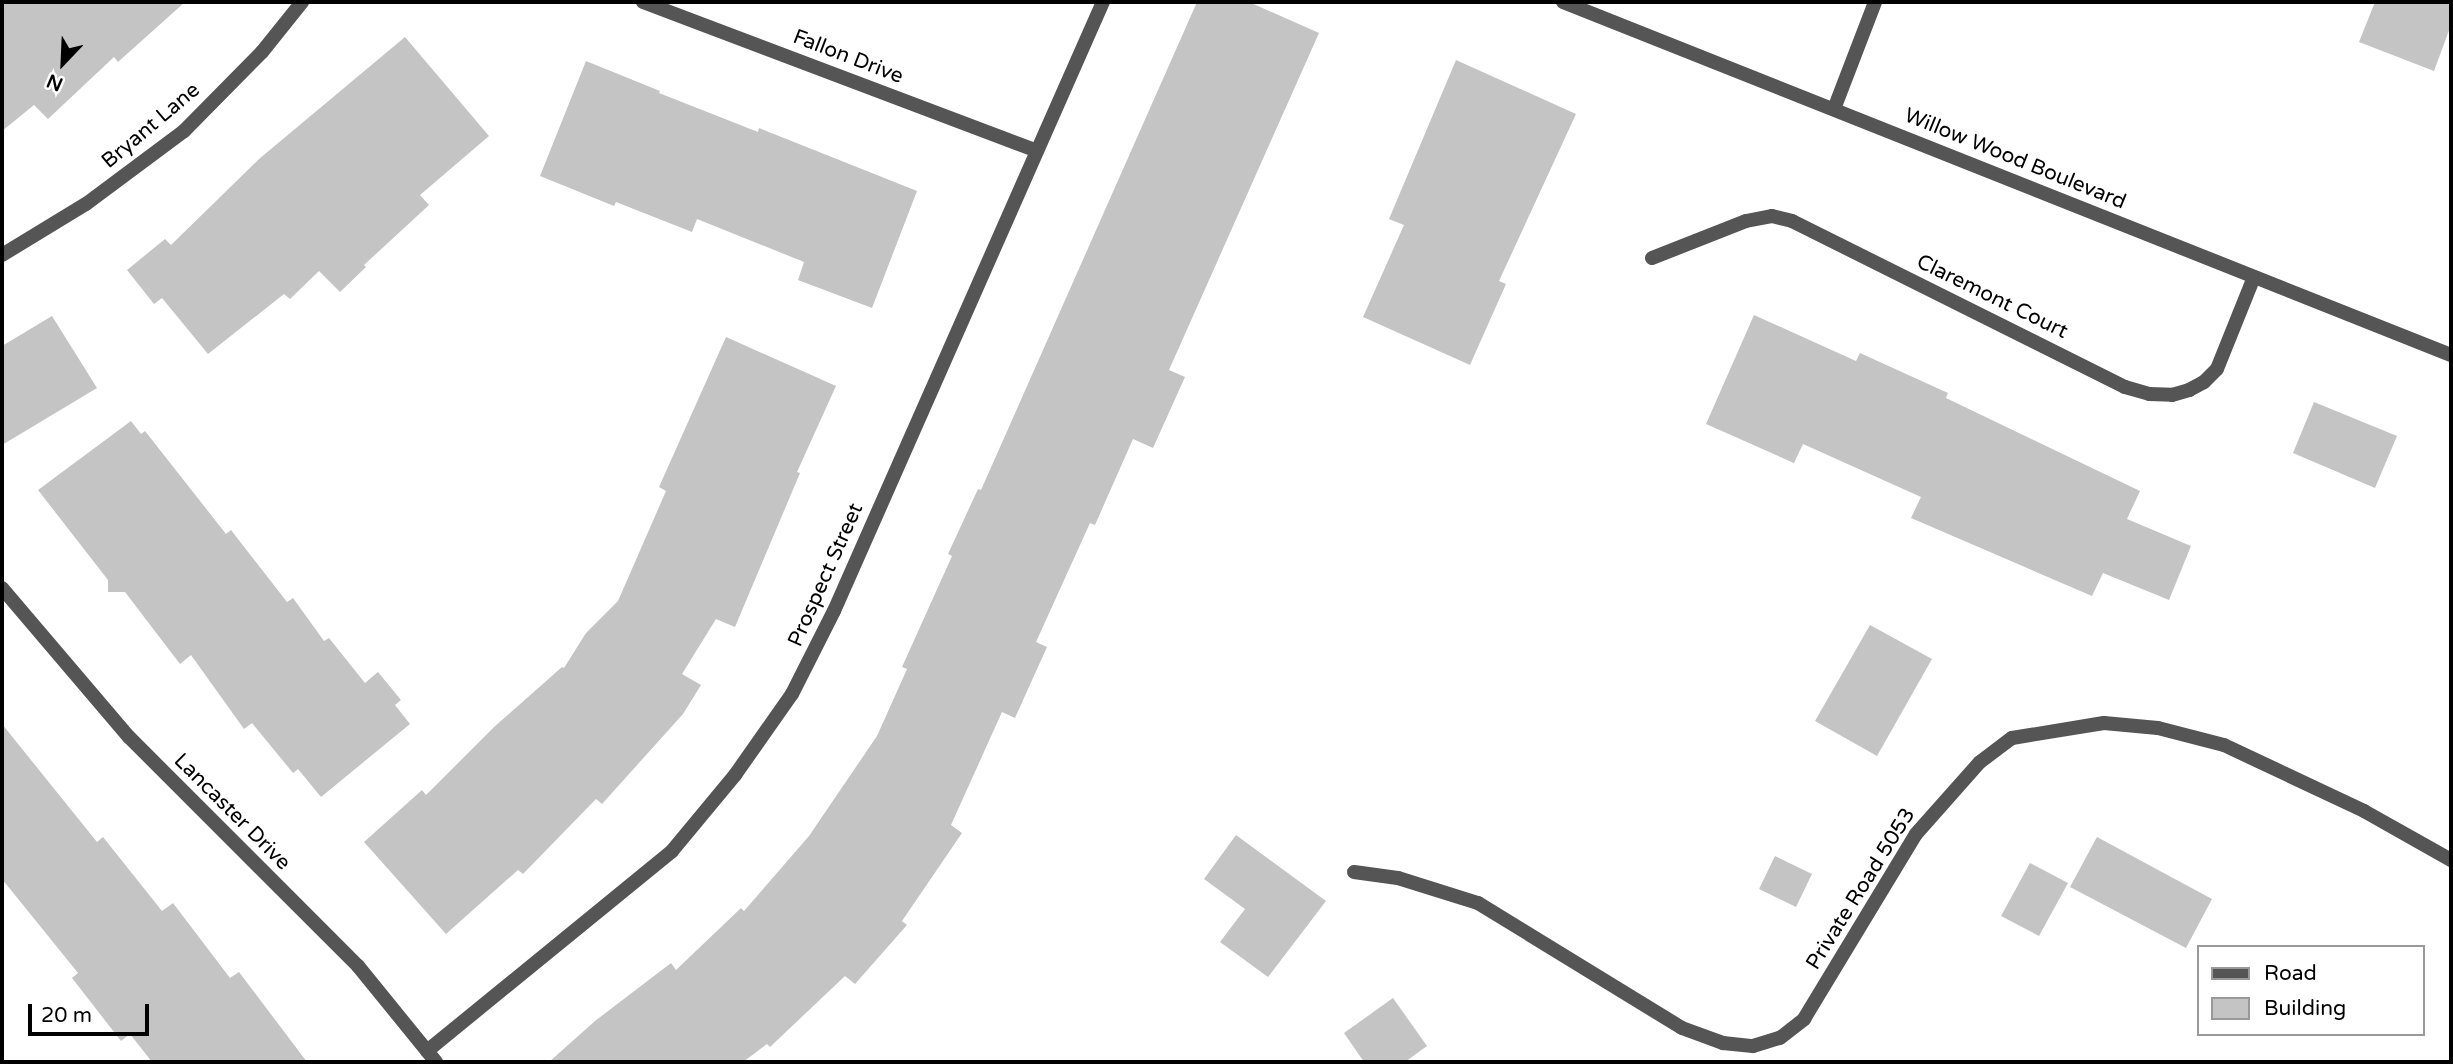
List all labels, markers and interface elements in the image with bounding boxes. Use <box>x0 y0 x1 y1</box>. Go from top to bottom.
street label: Fallon Drive <box>789 24 907 90</box>
north arrow <box>28 28 98 98</box>
text: N <box>43 69 66 95</box>
street label: Bryant Lane <box>97 78 205 174</box>
street label: Willow Wood Boulevard <box>1901 103 2129 215</box>
street label: Claremont Court <box>1912 249 2072 345</box>
street label: Prospect Street <box>783 499 869 651</box>
street label: Lancaster Drive <box>168 748 296 876</box>
street label: Private Road 5053 <box>1801 803 1921 975</box>
legend <box>2198 945 2425 1036</box>
text: Road <box>2264 961 2317 986</box>
scale bar <box>32 990 152 1034</box>
text: Building <box>2264 996 2346 1021</box>
text: 20 m <box>41 1003 92 1028</box>

